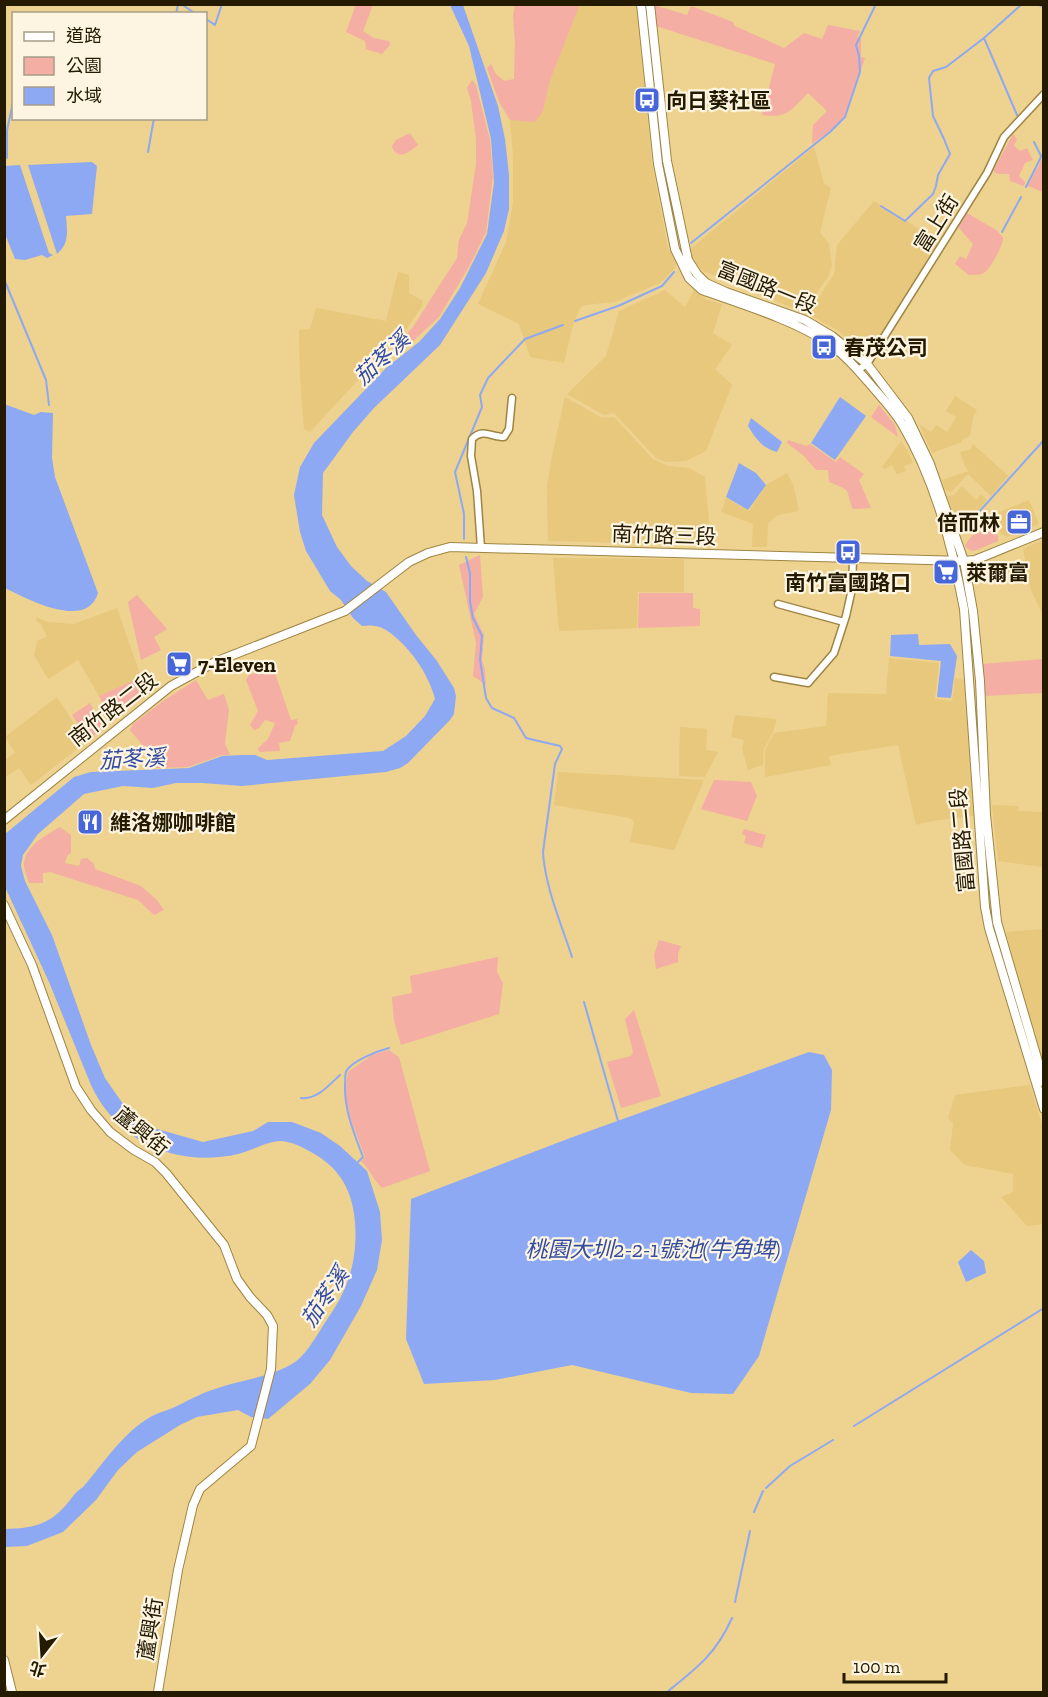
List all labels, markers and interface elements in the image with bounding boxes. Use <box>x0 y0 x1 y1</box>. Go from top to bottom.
legend <box>12 12 207 120</box>
text: 道路 <box>66 25 102 47</box>
text: 公園 <box>66 55 102 77</box>
text: 水域 <box>66 85 102 107</box>
bus stop icon: 向日葵社區 <box>632 85 662 115</box>
place label: 向日葵社區 <box>666 88 771 113</box>
street label: 富上街 <box>909 190 963 256</box>
street label: 富國路一段 <box>714 256 820 318</box>
water label: 茄苳溪 <box>349 324 418 390</box>
bus stop icon: 春茂公司 <box>809 332 839 362</box>
place label: 春茂公司 <box>844 335 928 360</box>
office icon: 倍而林 <box>1004 507 1034 537</box>
place label: 倍而林 <box>937 510 1000 535</box>
street label: 南竹路三段 <box>611 521 717 549</box>
bus stop icon: 南竹富國路口 <box>833 537 863 567</box>
supermarket icon: 萊爾富 <box>931 557 961 587</box>
place label: 萊爾富 <box>966 560 1029 585</box>
place label: 南竹富國路口 <box>785 570 911 595</box>
supermarket icon: 7-Eleven <box>164 649 194 679</box>
place label: 7-Eleven <box>198 652 277 677</box>
street label: 南竹路二段 <box>64 667 162 751</box>
water label: 茄苳溪 <box>98 744 169 774</box>
street label: 富國路二段 <box>945 787 979 893</box>
restaurant icon: 維洛娜咖啡館 <box>75 807 105 837</box>
place label: 維洛娜咖啡館 <box>110 810 236 835</box>
street label: 蘆興街 <box>110 1101 174 1161</box>
water label: 桃園大圳2-2-1號池(牛角埤) <box>526 1236 780 1263</box>
water label: 茄苳溪 <box>295 1260 356 1332</box>
street label: 蘆興街 <box>133 1596 167 1662</box>
north arrow <box>12 1625 72 1685</box>
scale bar <box>844 1646 946 1684</box>
text: 100 m <box>853 1656 901 1678</box>
text: 北 <box>27 1657 48 1680</box>

